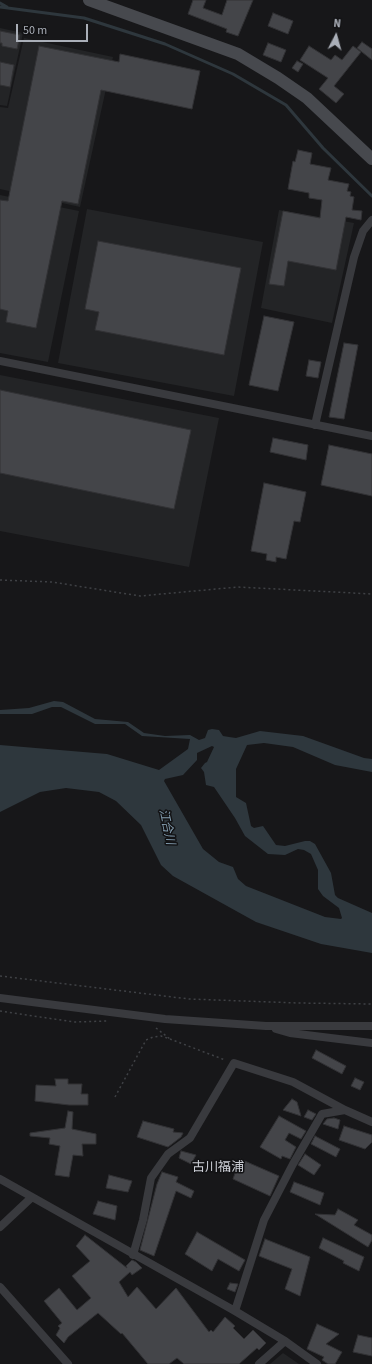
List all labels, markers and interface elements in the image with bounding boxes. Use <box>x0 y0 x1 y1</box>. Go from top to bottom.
scale bar <box>18 16 90 42</box>
north arrow <box>316 16 356 56</box>
text: N <box>333 16 342 31</box>
text: 50 m <box>23 22 47 39</box>
water label: 江合川 <box>155 808 177 846</box>
district label: 古川福浦 <box>192 1160 244 1176</box>

